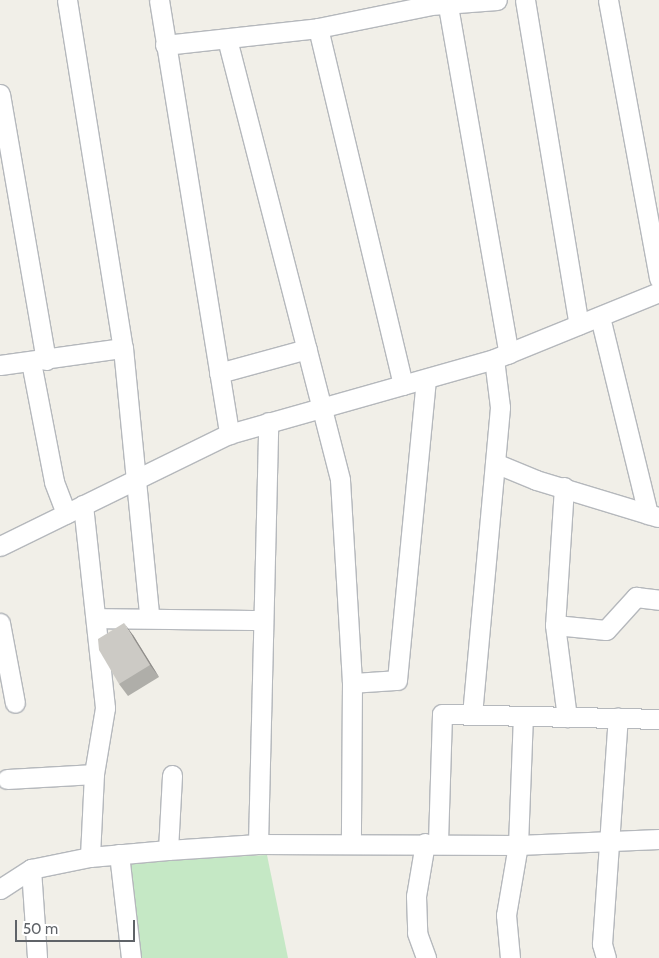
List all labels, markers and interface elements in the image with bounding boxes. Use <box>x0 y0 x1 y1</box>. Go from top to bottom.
scale bar <box>18 910 138 942</box>
text: 50 m <box>23 920 58 938</box>

